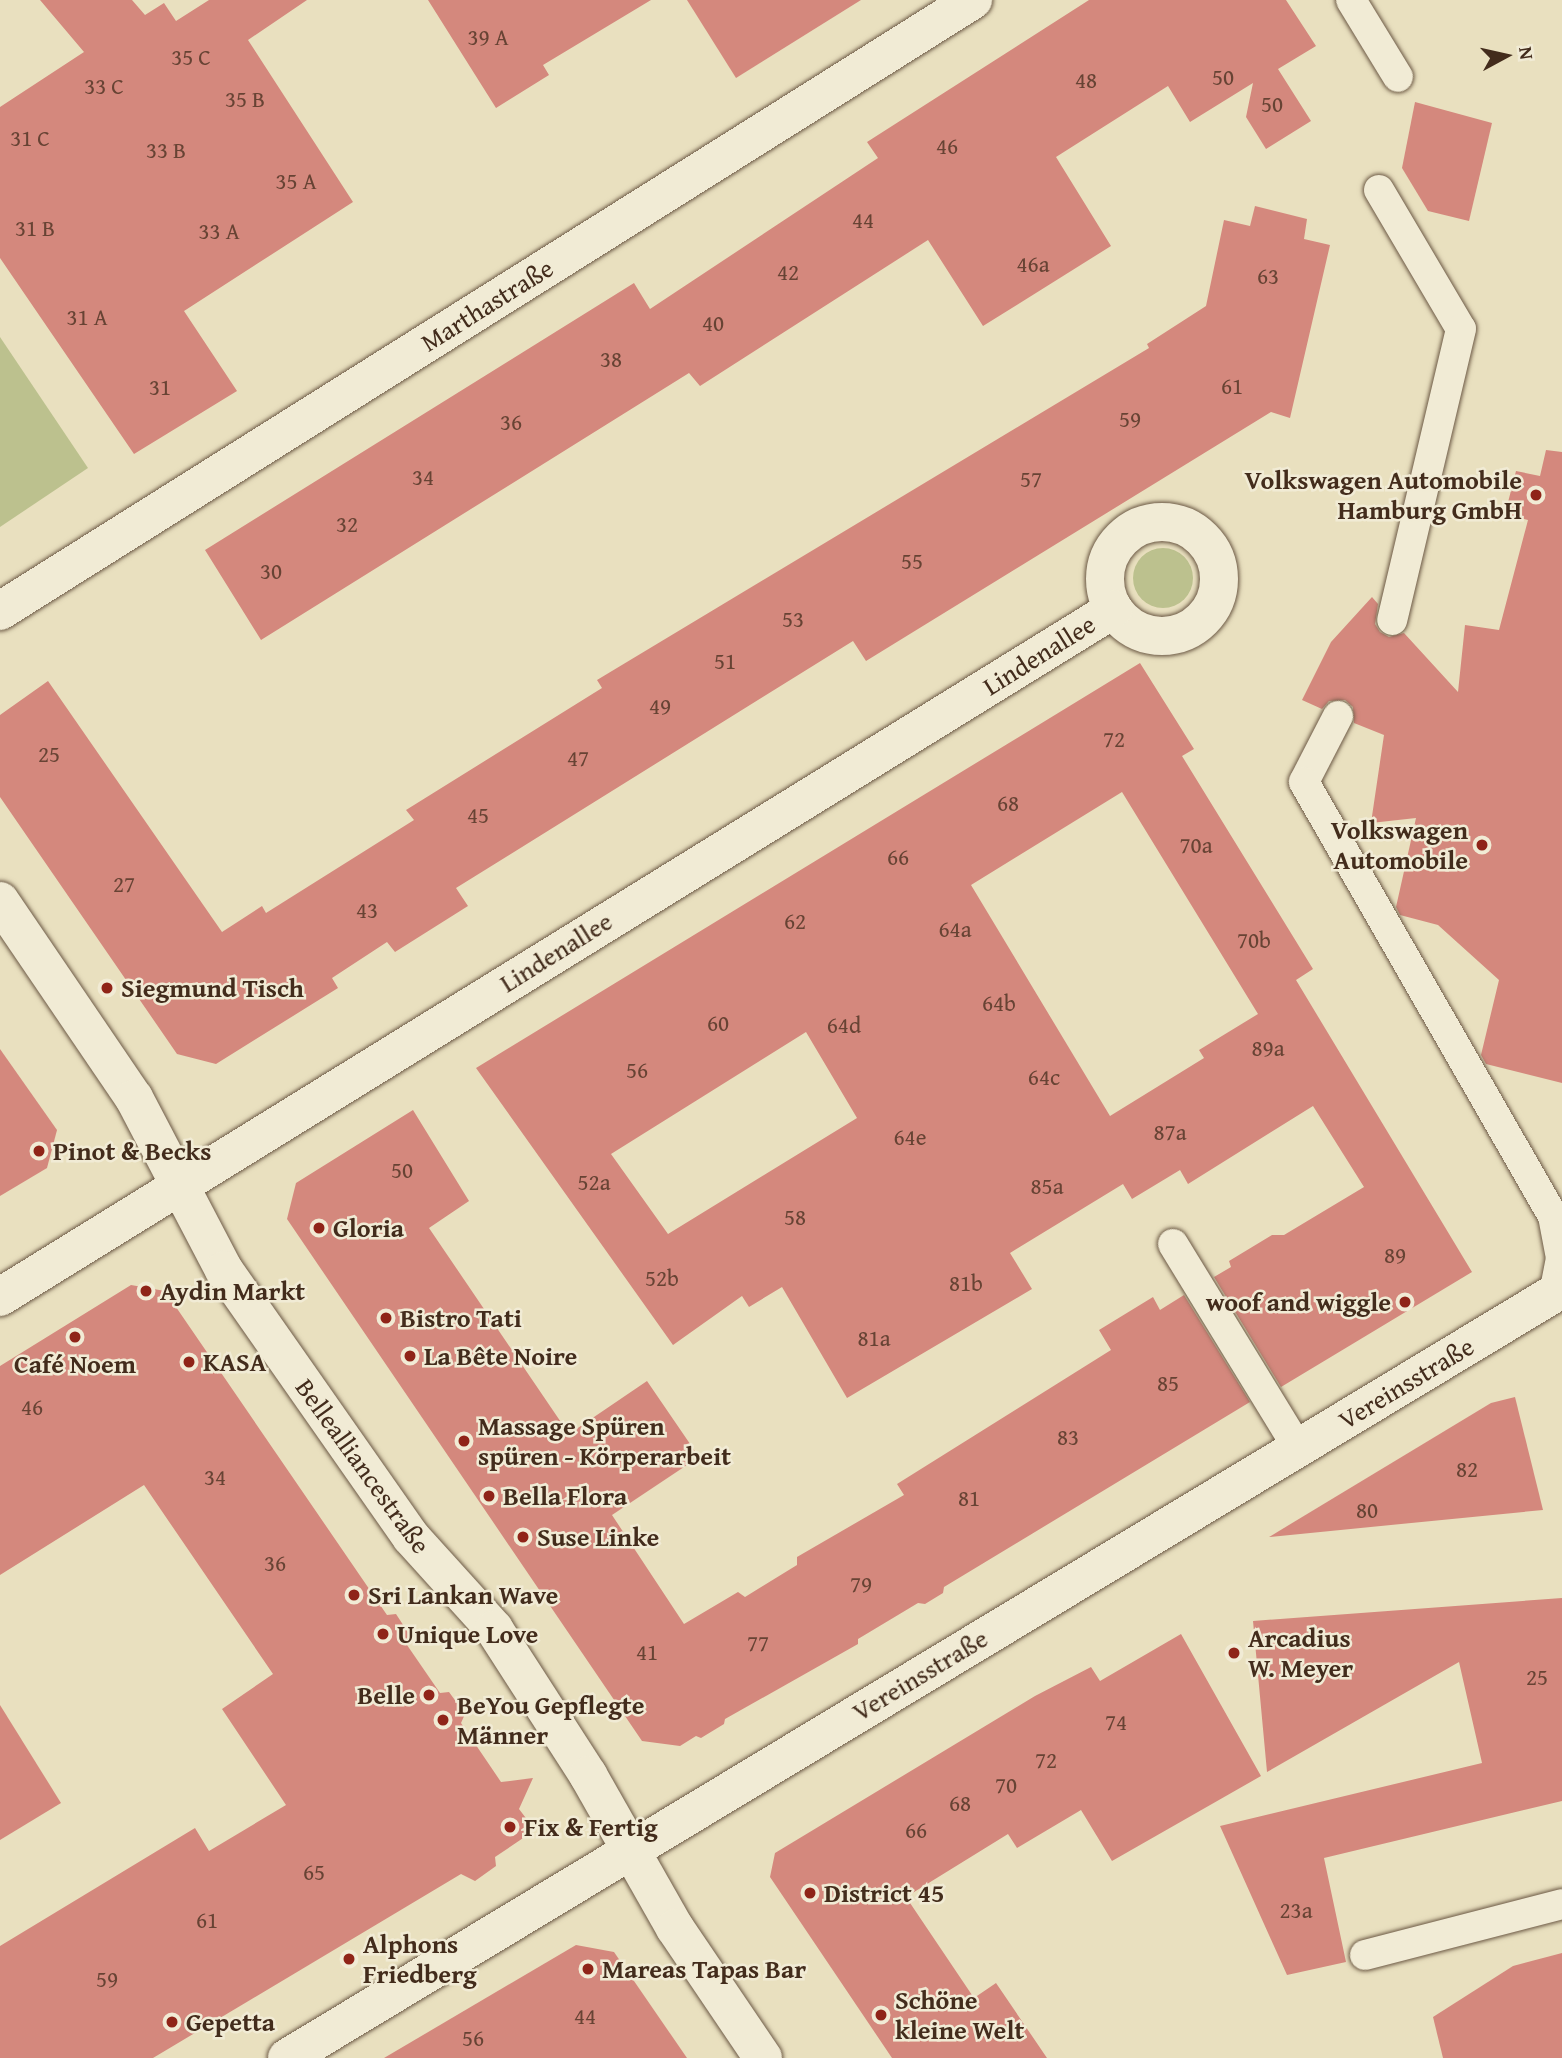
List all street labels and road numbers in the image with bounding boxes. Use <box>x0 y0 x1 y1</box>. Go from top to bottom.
street label: Marthastraße <box>415 252 559 358</box>
street label: Lindenallee <box>977 608 1101 702</box>
street label: Lindenallee <box>494 905 618 999</box>
street label: Vereinsstraße <box>1333 1330 1479 1436</box>
street label: Bellealliancestraße <box>289 1373 437 1559</box>
street label: Vereinsstraße <box>847 1622 993 1728</box>

